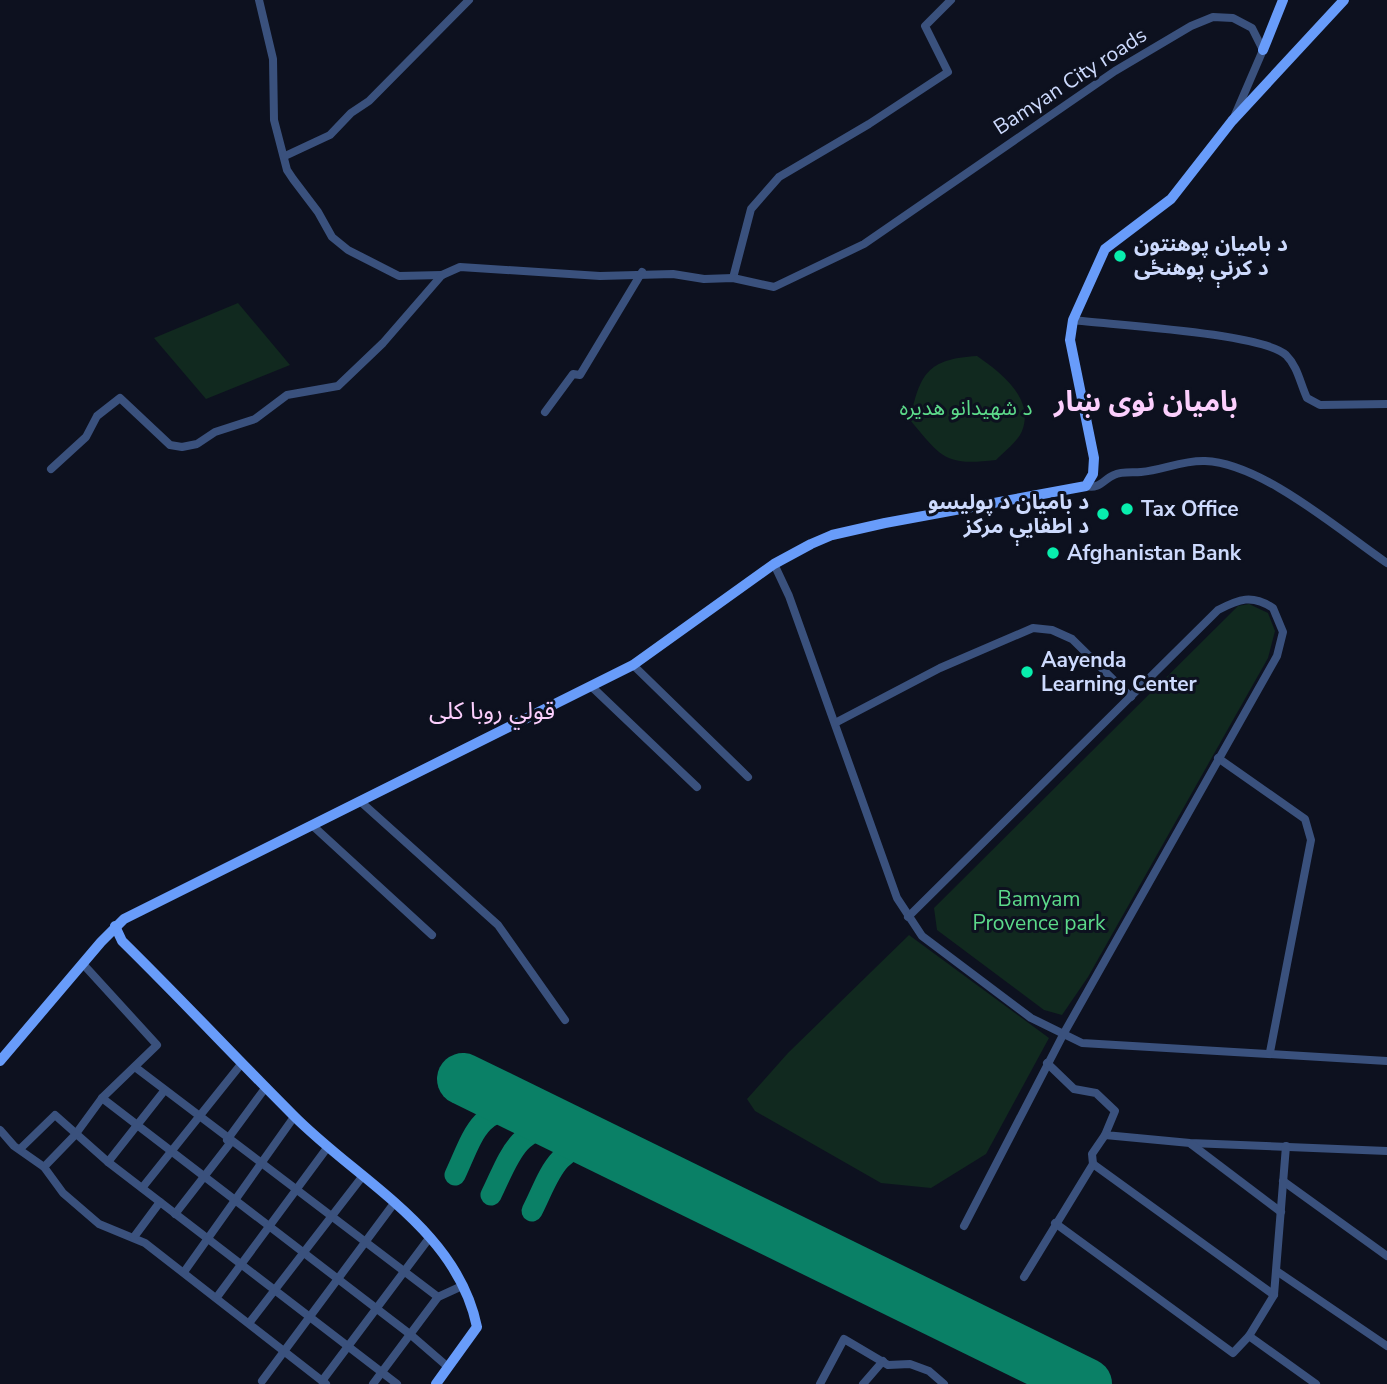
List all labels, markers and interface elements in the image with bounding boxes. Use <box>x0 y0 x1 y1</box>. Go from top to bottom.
street label: Bamyan City roads <box>988 21 1152 141</box>
place label: د بامیان پوهنتون د کرنې پوهنځی <box>1134 230 1288 288</box>
marker: د بامیان پوهنتون د کرنې پوهنځی <box>1112 248 1128 264</box>
district label: باميان نوی ښار <box>1053 383 1238 421</box>
park label: د شهیدانو هدیره <box>900 394 1032 422</box>
place label: د بامیان د پولیسو د اطفايې مرکز <box>928 488 1089 546</box>
place label: Tax Office <box>1141 495 1239 523</box>
marker: Tax Office <box>1119 501 1135 517</box>
marker: د بامیان د پولیسو د اطفايې مرکز <box>1095 506 1111 522</box>
place label: Afghanistan Bank <box>1067 539 1242 567</box>
marker: Afghanistan Bank <box>1045 545 1061 561</box>
place label: Aayenda Learning Center <box>1041 646 1198 698</box>
marker: Aayenda Learning Center <box>1019 664 1035 680</box>
district label: قولي روبا کلی <box>429 695 555 730</box>
park label: Bamyam Provence park <box>972 885 1106 937</box>

